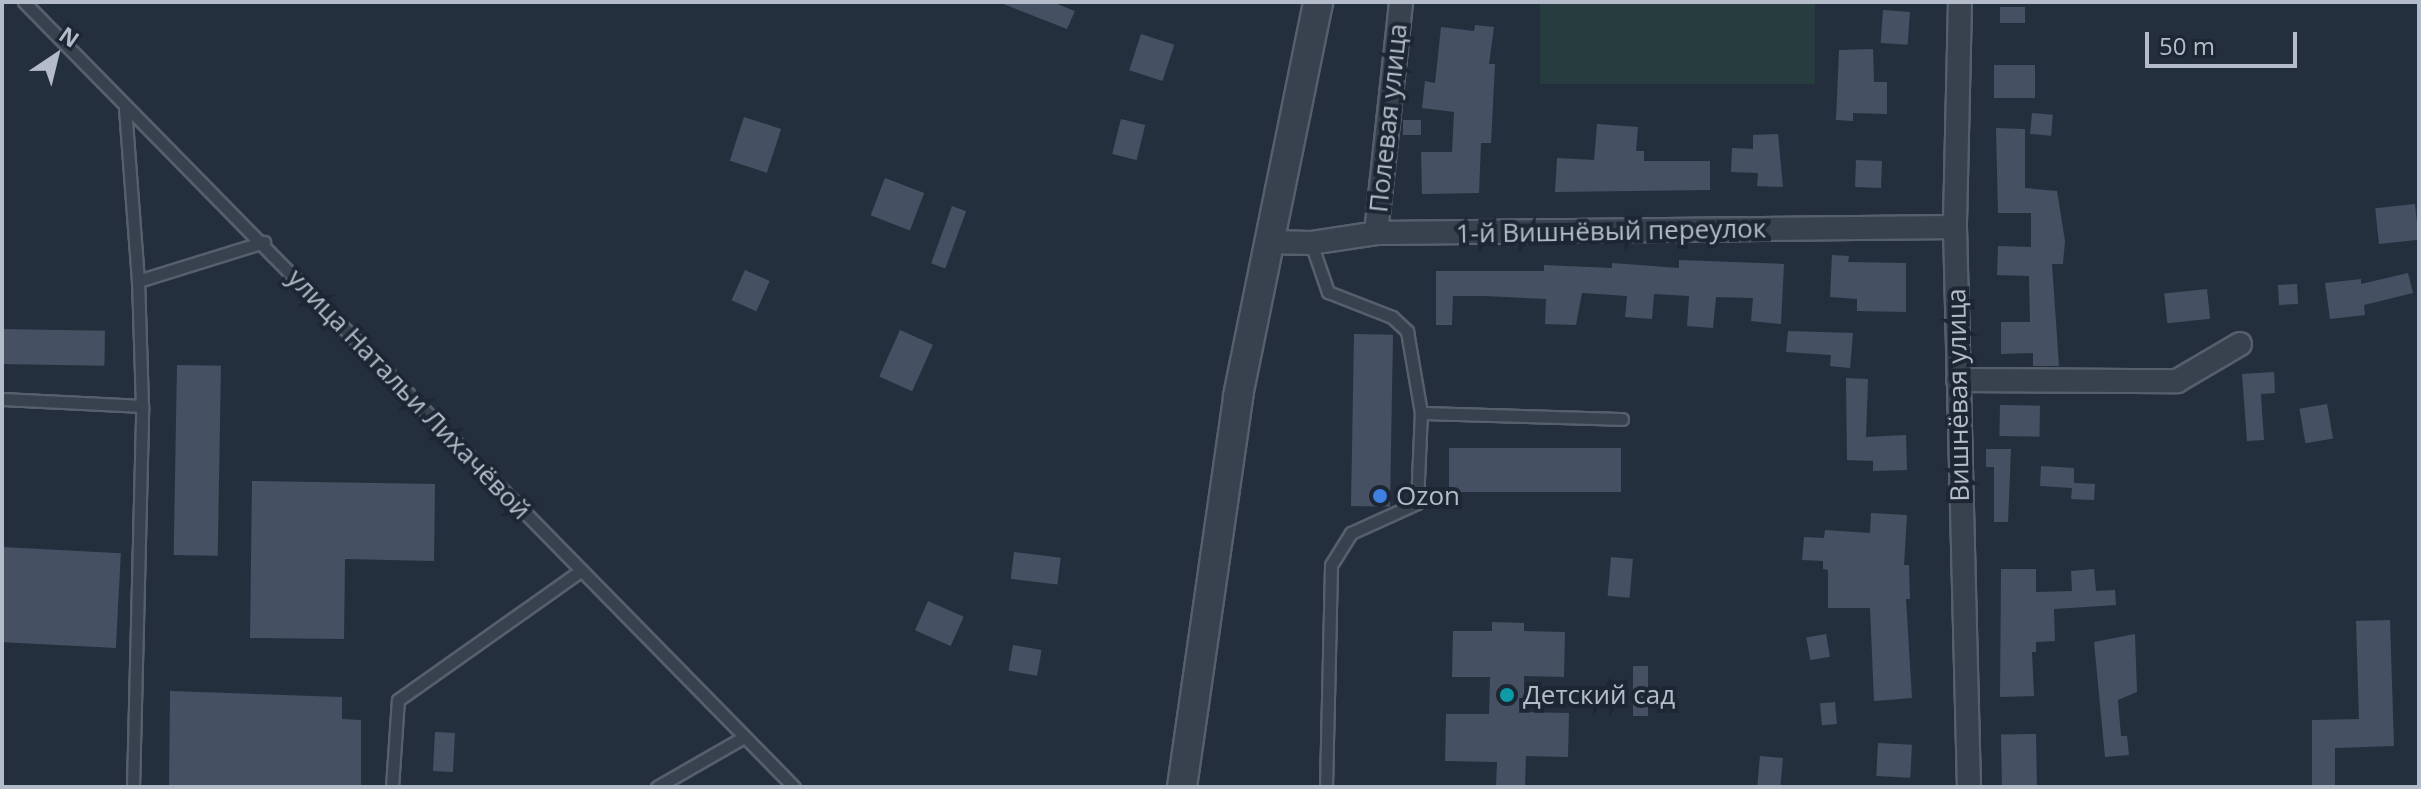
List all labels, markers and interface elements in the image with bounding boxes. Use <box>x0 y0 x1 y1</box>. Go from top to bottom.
north arrow <box>16 16 96 96</box>
scale bar <box>2149 16 2301 66</box>
text: N <box>54 19 86 54</box>
street label: Полевая улица <box>1363 22 1413 214</box>
text: 50 m <box>2159 29 2215 62</box>
street label: 1-й Вишнёвый переулок <box>1456 213 1766 249</box>
street label: улица Натальи Лихачёвой <box>281 262 537 526</box>
street label: Вишнёвая улица <box>1941 288 1975 502</box>
place label: Ozon <box>1396 480 1460 512</box>
marker: Ozon <box>1371 487 1389 505</box>
place label: Детский сад <box>1523 679 1675 711</box>
marker: Детский сад <box>1498 686 1516 704</box>

